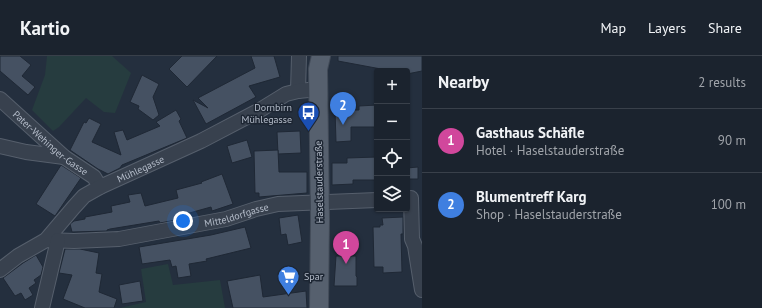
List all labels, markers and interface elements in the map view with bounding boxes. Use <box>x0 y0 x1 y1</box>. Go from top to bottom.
text: Kartio <box>20 16 70 40</box>
text: Map <box>600 19 626 37</box>
text: Layers <box>648 19 686 37</box>
text: Share <box>708 19 742 37</box>
map controls <box>374 68 410 212</box>
button: + <box>374 68 410 104</box>
text: Nearby <box>438 71 489 93</box>
text: 2 results <box>698 74 746 91</box>
pin: 2 <box>330 92 356 125</box>
bus stop icon: Dornbirn Mühlegasse <box>295 100 321 133</box>
place label: Dornbirn Mühlegasse <box>242 101 292 126</box>
button: − <box>374 104 410 140</box>
street label: Pater-Wehinger-Gasse <box>10 107 91 178</box>
text: Gasthaus Schäfle <box>476 123 585 142</box>
text: 1 <box>447 132 455 149</box>
text: 90 m <box>718 132 746 149</box>
button: locate <box>374 140 410 176</box>
street label: Haselstauderstraße <box>312 141 326 223</box>
text: Hotel · Haselstauderstraße <box>476 142 624 159</box>
street label: Mühlegasse <box>115 152 166 185</box>
button: layers <box>374 176 410 212</box>
text: Blumentreff Karg <box>476 187 587 206</box>
text: 2 <box>447 196 455 213</box>
text: 100 m <box>711 196 746 213</box>
street label: Mitteldorfgasse <box>203 200 270 229</box>
text: Shop · Haselstauderstraße <box>476 206 622 223</box>
your location <box>173 211 193 231</box>
pin: 1 <box>333 231 359 264</box>
supermarket icon: Spar <box>276 263 302 296</box>
place label: Spar <box>304 270 324 283</box>

